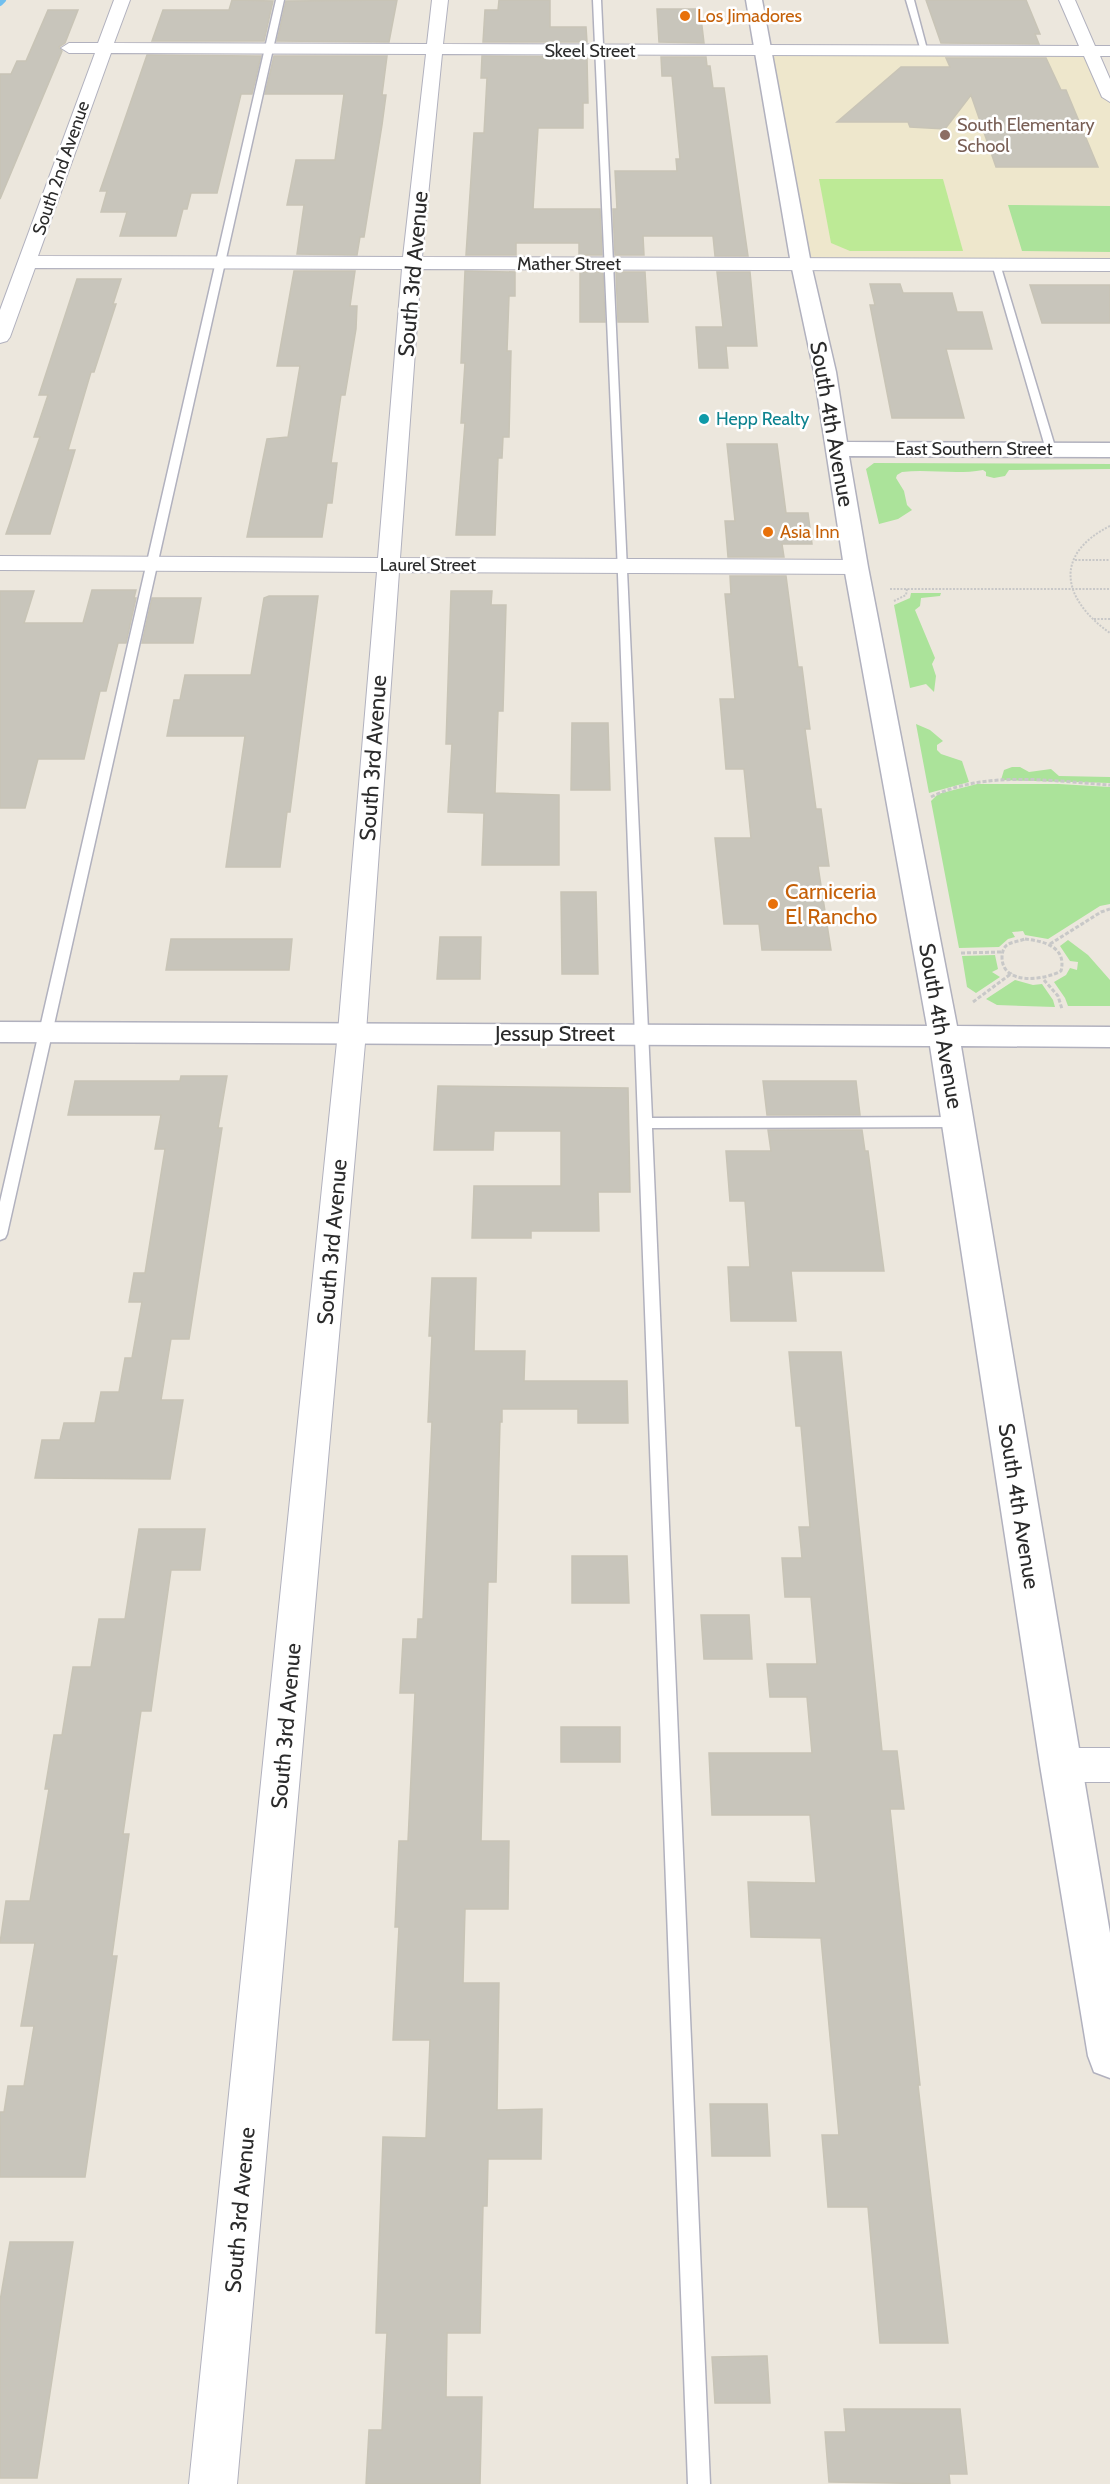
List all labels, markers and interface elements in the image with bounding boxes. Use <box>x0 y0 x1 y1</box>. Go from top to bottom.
place label: Los Jimadores <box>697 5 802 27</box>
marker: Los Jimadores <box>678 9 692 23</box>
street label: Skeel Street <box>544 40 636 62</box>
street label: South 2nd Avenue <box>28 98 94 238</box>
place label: South Elementary School <box>957 114 1094 157</box>
marker: South Elementary School <box>938 128 952 142</box>
street label: South 3rd Avenue <box>392 190 434 358</box>
street label: Mather Street <box>517 253 621 275</box>
street label: South 4th Avenue <box>804 339 860 509</box>
place label: Hepp Realty <box>716 408 809 430</box>
marker: Hepp Realty <box>697 412 711 426</box>
street label: East Southern Street <box>895 438 1053 460</box>
place label: Asia Inn <box>780 521 840 543</box>
marker: Asia Inn <box>761 525 775 539</box>
street label: Laurel Street <box>380 554 476 576</box>
street label: South 3rd Avenue <box>354 674 392 842</box>
place label: Carniceria El Rancho <box>785 878 877 930</box>
marker: Carniceria El Rancho <box>766 897 780 911</box>
street label: South 4th Avenue <box>913 941 969 1111</box>
street label: Jessup Street <box>494 1020 616 1047</box>
street label: South 3rd Avenue <box>311 1158 353 1326</box>
street label: South 4th Avenue <box>993 1421 1045 1591</box>
street label: South 3rd Avenue <box>265 1642 307 1810</box>
street label: South 3rd Avenue <box>219 2126 261 2294</box>

